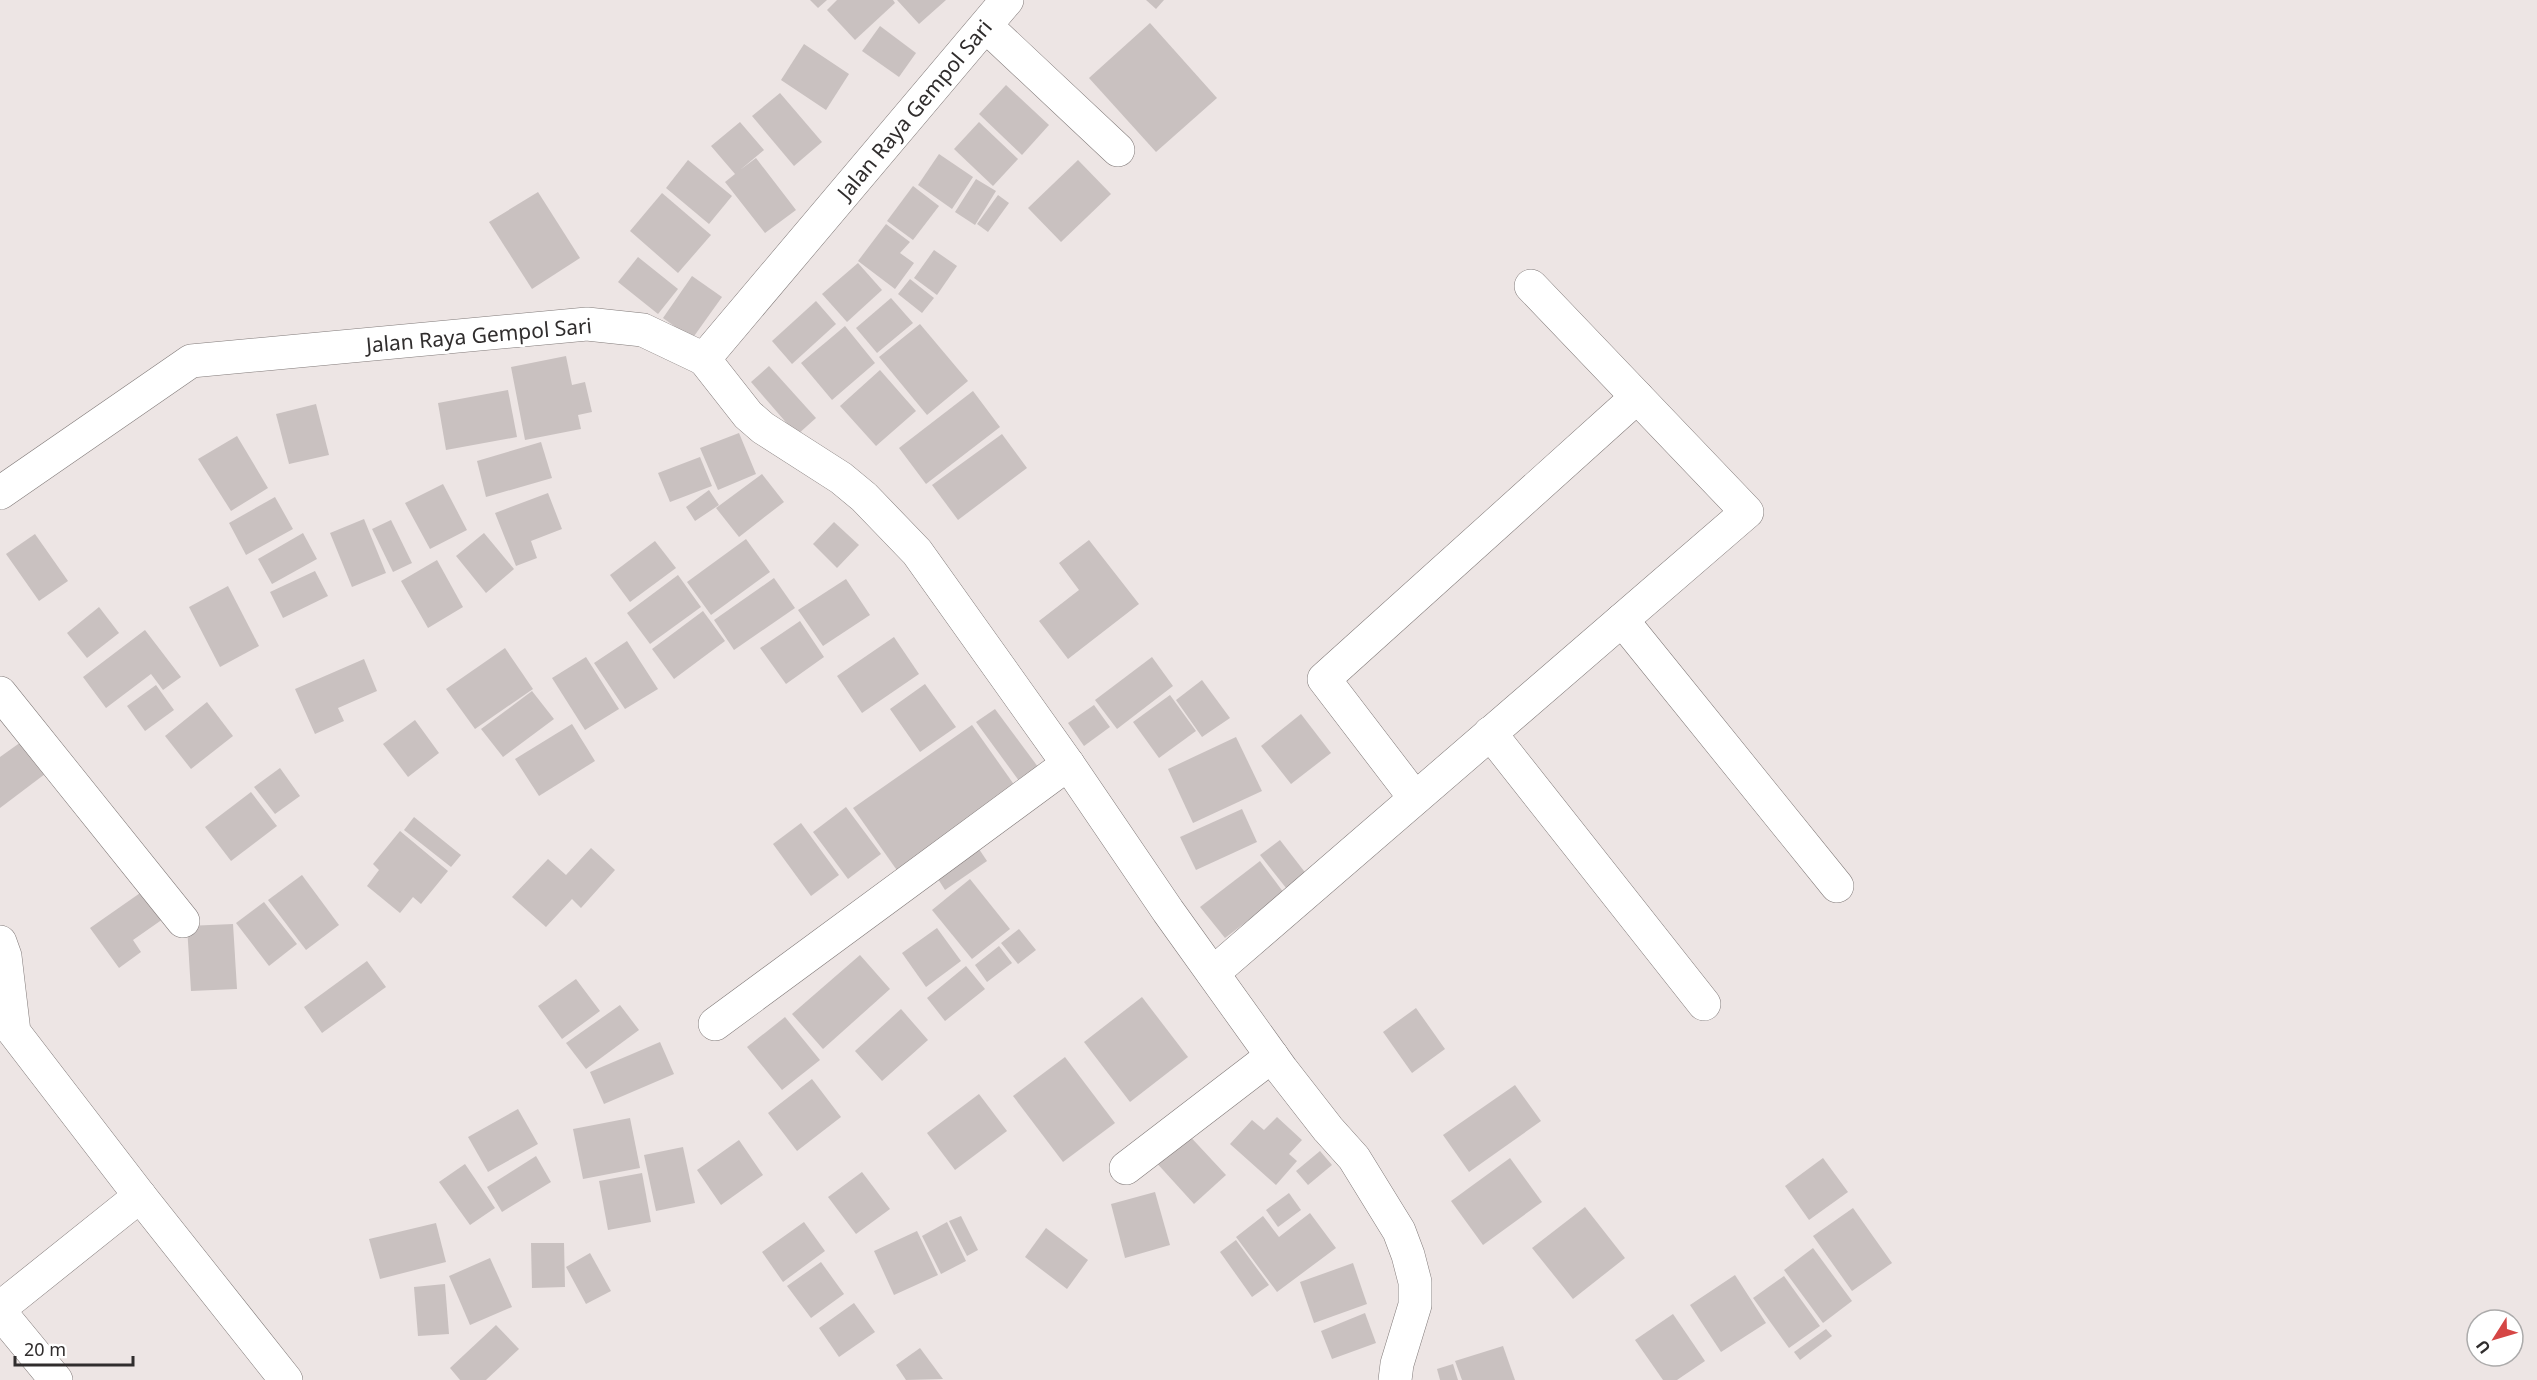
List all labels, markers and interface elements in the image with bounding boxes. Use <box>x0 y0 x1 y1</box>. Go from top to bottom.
street label: Jalan Raya Gempol Sari <box>829 14 998 207</box>
street label: Jalan Raya Gempol Sari <box>363 311 593 359</box>
north arrow <box>2465 1308 2525 1368</box>
scale bar <box>15 1329 134 1367</box>
text: U <box>2471 1336 2495 1358</box>
text: 20 m <box>24 1337 66 1361</box>

